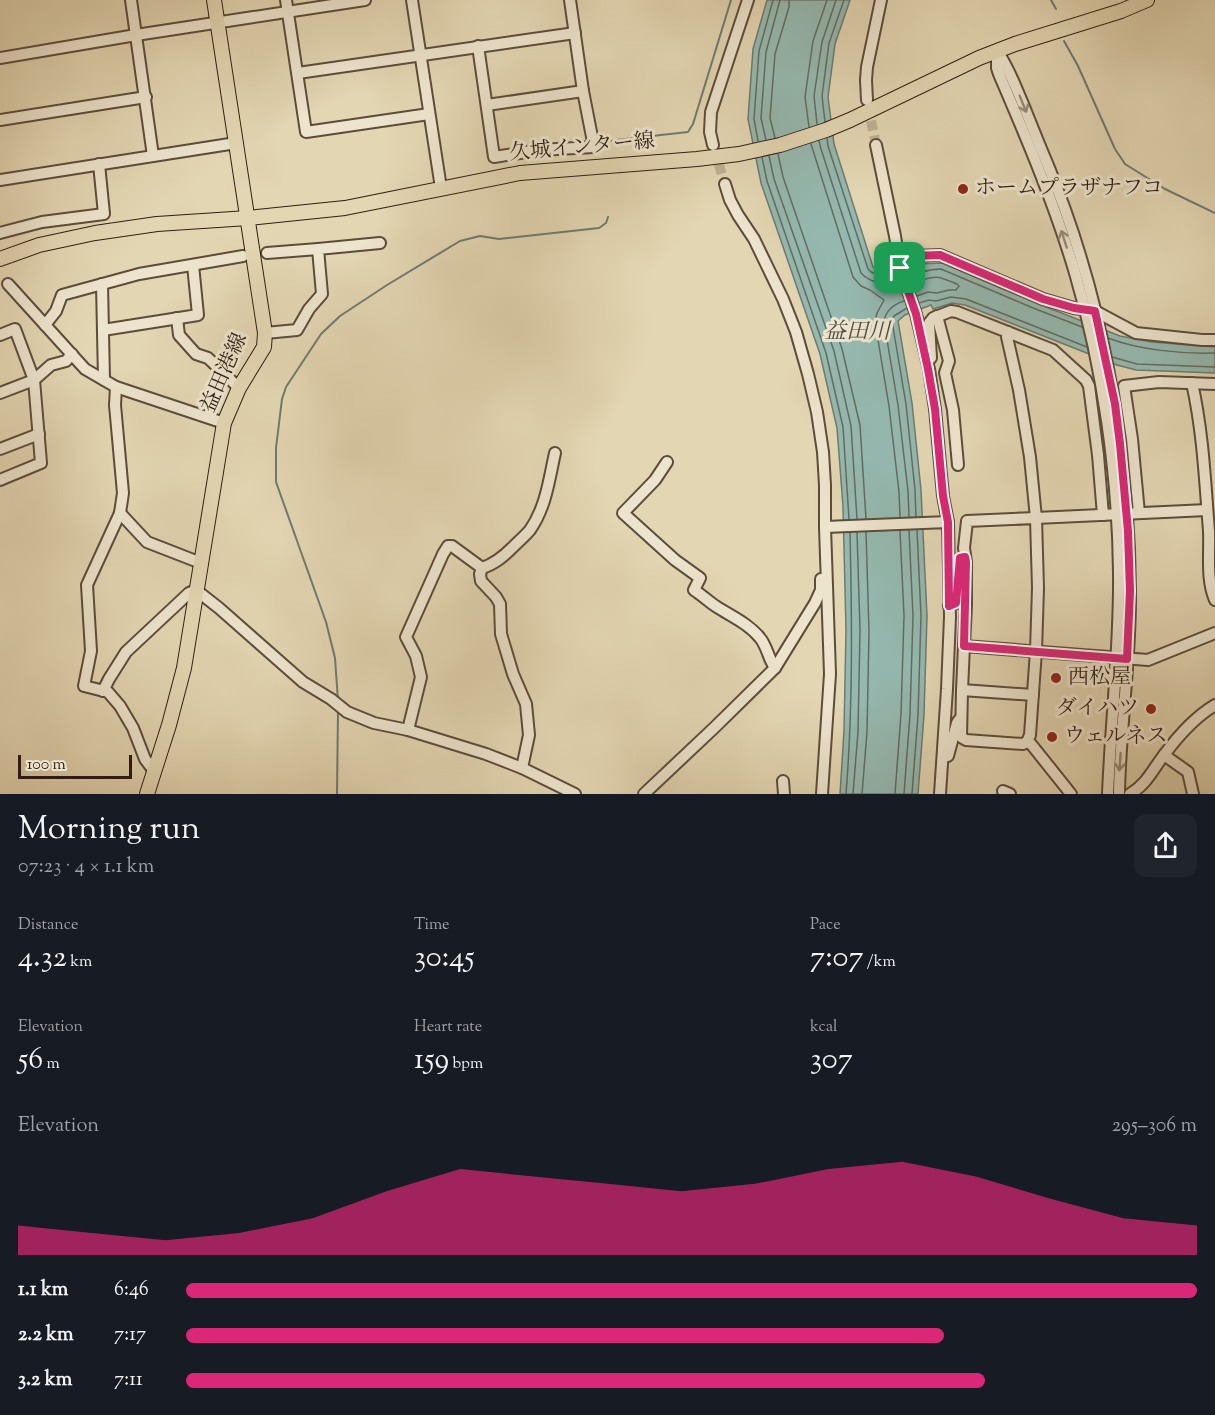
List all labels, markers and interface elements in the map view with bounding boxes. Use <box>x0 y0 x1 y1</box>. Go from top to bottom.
one-way arrow <box>1018 94 1029 112</box>
street label: 久城インター線 <box>508 127 656 169</box>
place label: ホームプラザナフコ <box>975 174 1163 204</box>
marker: ホームプラザナフコ <box>956 182 970 196</box>
one-way arrow <box>1058 230 1069 249</box>
pin <box>874 242 925 293</box>
icon: arrive <box>883 251 916 284</box>
water label: 益田川 <box>824 317 892 349</box>
street label: 益田港線 <box>194 329 256 417</box>
place label: 西松屋 <box>1068 663 1131 693</box>
marker: 西松屋 <box>1049 671 1063 685</box>
place label: ダイハツ <box>1056 694 1139 724</box>
marker: ダイハツ <box>1144 702 1158 716</box>
place label: ウェルネス <box>1064 722 1168 752</box>
marker: ウェルネス <box>1045 730 1059 744</box>
scale bar <box>18 752 132 780</box>
one-way arrow <box>1115 752 1126 772</box>
text: 100 m <box>27 754 66 777</box>
text: Morning run <box>18 806 200 854</box>
button: share <box>1134 814 1197 877</box>
text: 07:23 · 4 × 1.1 km <box>18 853 154 882</box>
text: Distance <box>18 914 78 937</box>
text: Time <box>414 914 450 937</box>
text: Pace <box>810 914 841 937</box>
text: 4.32 <box>18 937 67 980</box>
text: 30:45 <box>414 937 475 980</box>
text: 7:07 <box>810 937 863 980</box>
text: km <box>67 951 92 974</box>
text: /km <box>863 951 896 974</box>
text: Elevation <box>18 1016 83 1039</box>
text: Heart rate <box>414 1016 482 1039</box>
text: kcal <box>810 1016 838 1039</box>
text: 56 <box>18 1039 43 1082</box>
text: 159 <box>414 1039 449 1082</box>
text: 307 <box>810 1039 853 1082</box>
text: m <box>43 1053 60 1076</box>
text: bpm <box>449 1053 483 1076</box>
text: Elevation <box>18 1112 99 1141</box>
text: 295–306 m <box>1112 1112 1197 1141</box>
text: 1.1 km <box>18 1276 68 1305</box>
text: 6:46 <box>114 1276 149 1305</box>
text: 2.2 km <box>18 1321 73 1350</box>
text: 7:17 <box>114 1321 146 1350</box>
text: 3.2 km <box>18 1366 72 1395</box>
text: 7:11 <box>114 1366 143 1395</box>

